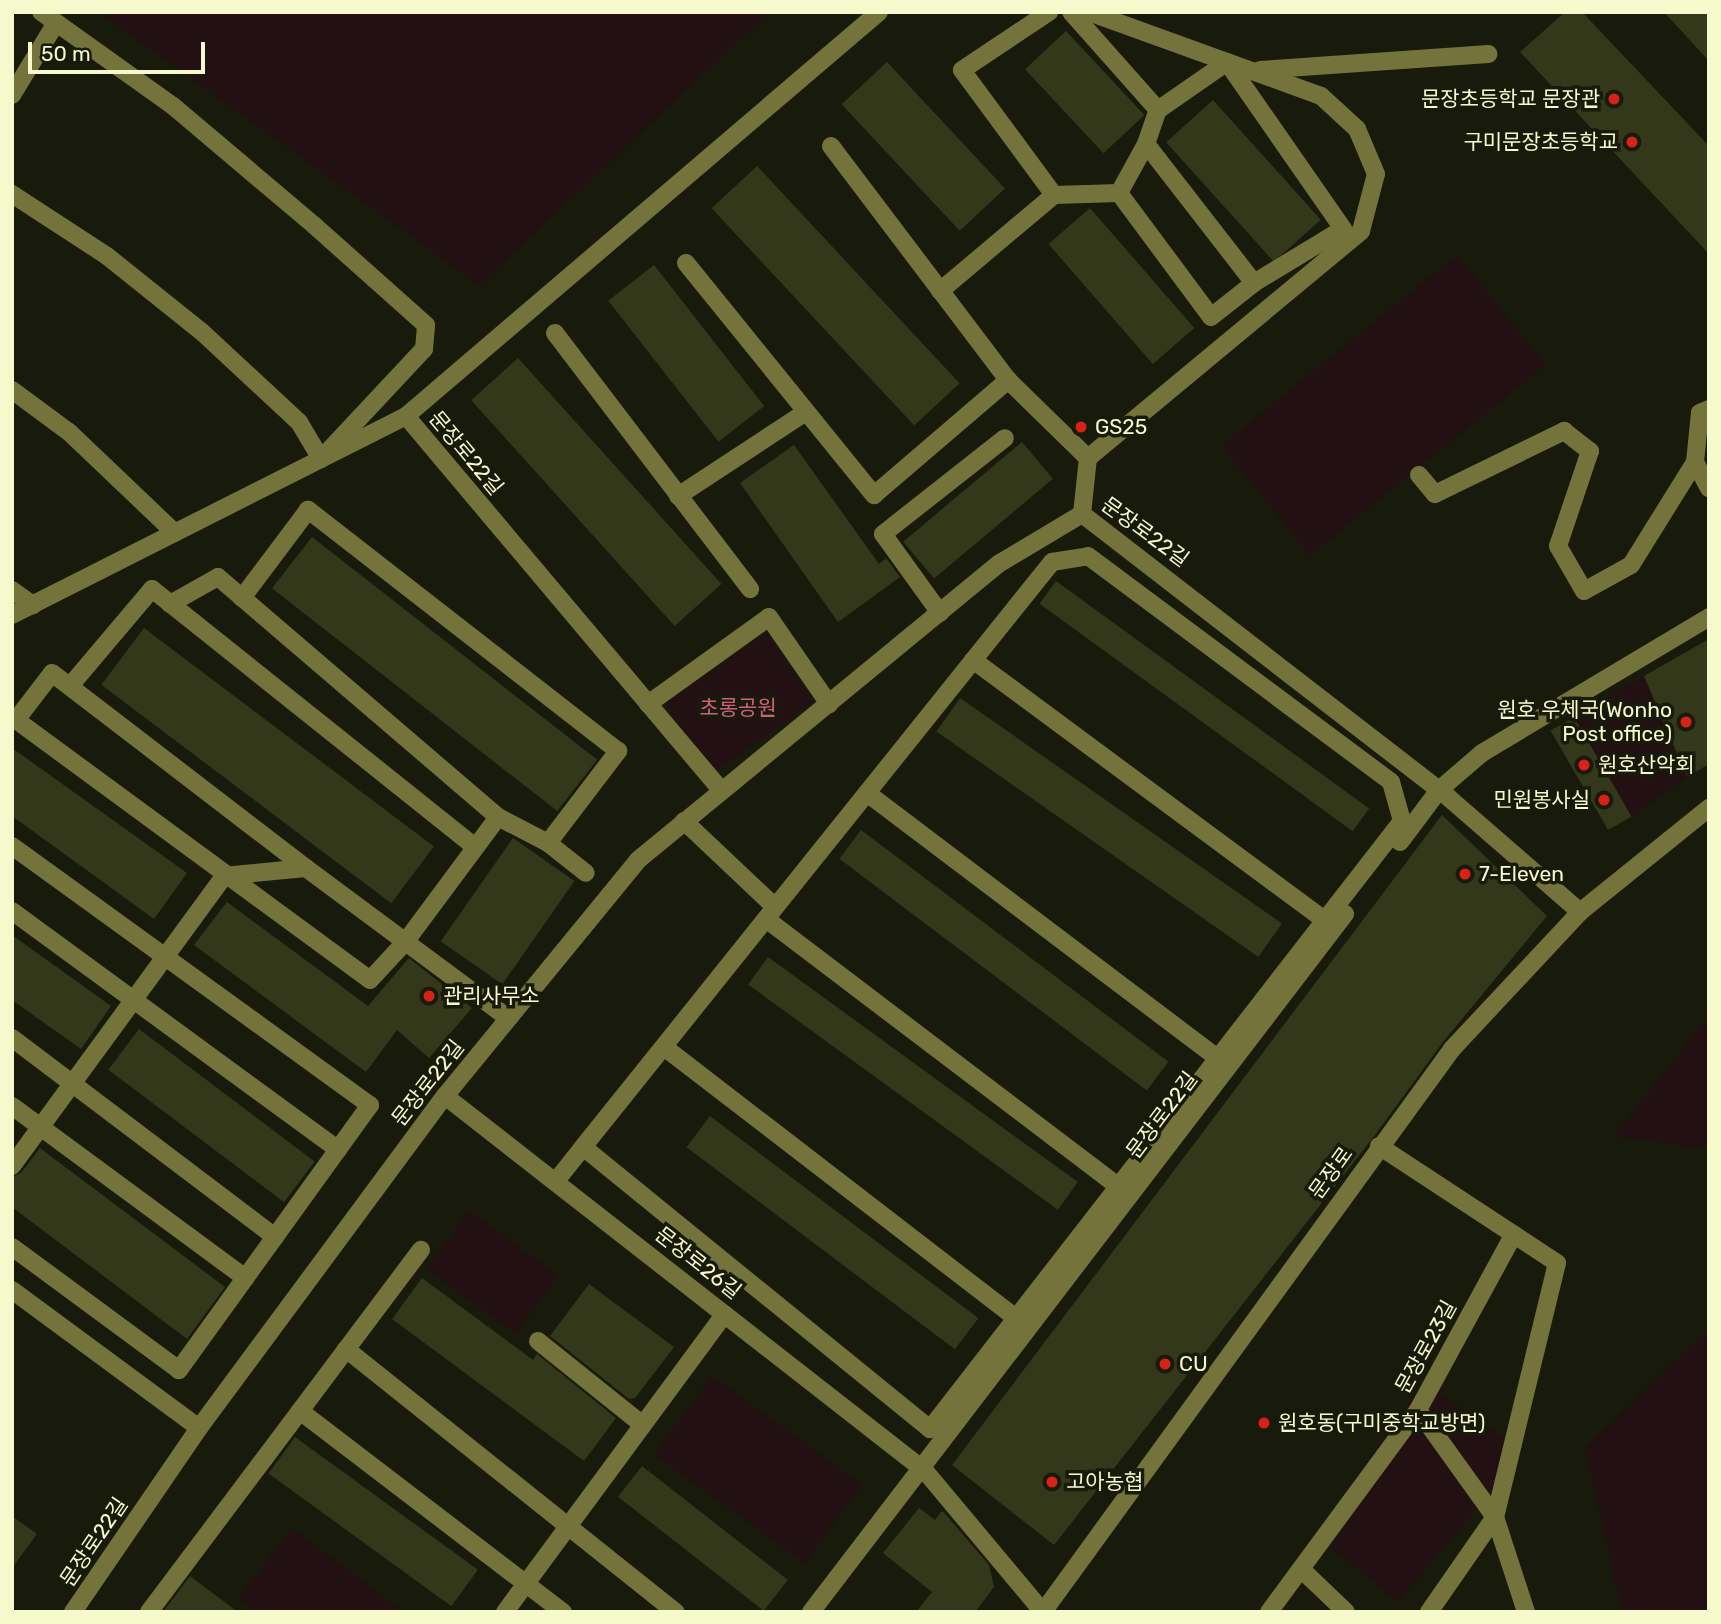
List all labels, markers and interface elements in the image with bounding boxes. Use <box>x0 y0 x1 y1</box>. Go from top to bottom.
scale bar <box>32 28 208 72</box>
text: 50 m <box>41 41 91 66</box>
place label: 문장초등학교 문장관 <box>1421 86 1600 112</box>
marker: 문장초등학교 문장관 <box>1606 91 1622 107</box>
place label: 구미문장초등학교 <box>1463 129 1618 155</box>
marker: 구미문장초등학교 <box>1624 134 1640 150</box>
street label: 문장로22길 <box>424 406 508 500</box>
place label: GS25 <box>1095 414 1147 440</box>
marker: GS25 <box>1073 419 1089 435</box>
street label: 문장로22길 <box>1096 492 1194 572</box>
park label: 초롱공원 <box>699 695 777 721</box>
place label: 원호 우체국(Wonho Post office) <box>1497 697 1672 747</box>
marker: 원호 우체국(Wonho Post office) <box>1678 714 1694 730</box>
place label: 원호산악회 <box>1598 752 1695 778</box>
marker: 원호산악회 <box>1576 757 1592 773</box>
place label: 민원봉사실 <box>1493 787 1590 813</box>
marker: 민원봉사실 <box>1596 792 1612 808</box>
place label: 7-Eleven <box>1479 861 1564 887</box>
marker: 7-Eleven <box>1457 866 1473 882</box>
place label: 관리사무소 <box>443 983 540 1009</box>
marker: 관리사무소 <box>421 988 437 1004</box>
street label: 문장로22길 <box>387 1035 469 1131</box>
street label: 문장로22길 <box>1121 1067 1203 1163</box>
street label: 문장로 <box>1304 1142 1358 1204</box>
street label: 문장로26길 <box>650 1222 746 1304</box>
street label: 문장로23길 <box>1390 1296 1462 1398</box>
place label: CU <box>1179 1351 1208 1377</box>
marker: CU <box>1157 1356 1173 1372</box>
place label: 원호동(구미중학교방면) <box>1278 1410 1485 1436</box>
marker: 원호동(구미중학교방면) <box>1256 1415 1272 1431</box>
place label: 고아농협 <box>1066 1469 1143 1495</box>
marker: 고아농협 <box>1044 1474 1060 1490</box>
street label: 문장로22길 <box>55 1493 133 1591</box>

